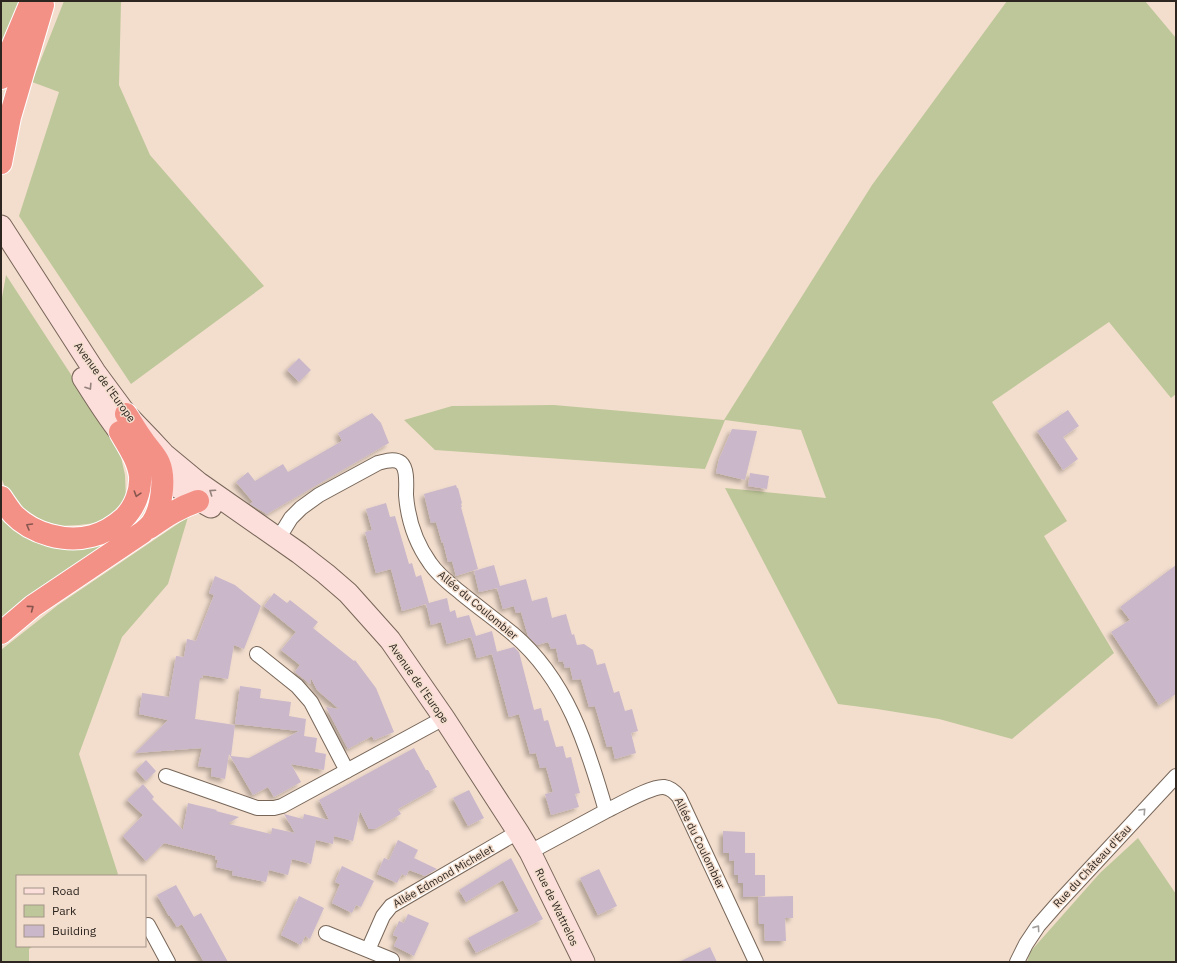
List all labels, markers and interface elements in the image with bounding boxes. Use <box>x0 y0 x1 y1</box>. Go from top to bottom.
street label: Avenue de l'Europe <box>71 339 139 425</box>
one-way arrow <box>84 383 91 390</box>
one-way arrow <box>133 490 142 497</box>
one-way arrow <box>210 490 217 497</box>
one-way arrow <box>26 524 33 531</box>
street label: Allée du Coulombier <box>435 567 521 643</box>
one-way arrow <box>26 606 33 613</box>
street label: Avenue de l'Europe <box>386 640 452 726</box>
street label: Allée du Coulombier <box>672 795 728 891</box>
one-way arrow <box>1138 809 1145 816</box>
street label: Rue du Château d'Eau <box>1050 822 1134 910</box>
street label: Allée Edmond Michelet <box>390 841 496 910</box>
street label: Rue de Wattrelos <box>532 866 582 948</box>
legend <box>16 875 146 947</box>
text: Road <box>52 883 80 898</box>
text: Park <box>52 903 77 918</box>
text: Building <box>52 923 97 938</box>
one-way arrow <box>1032 926 1039 933</box>

